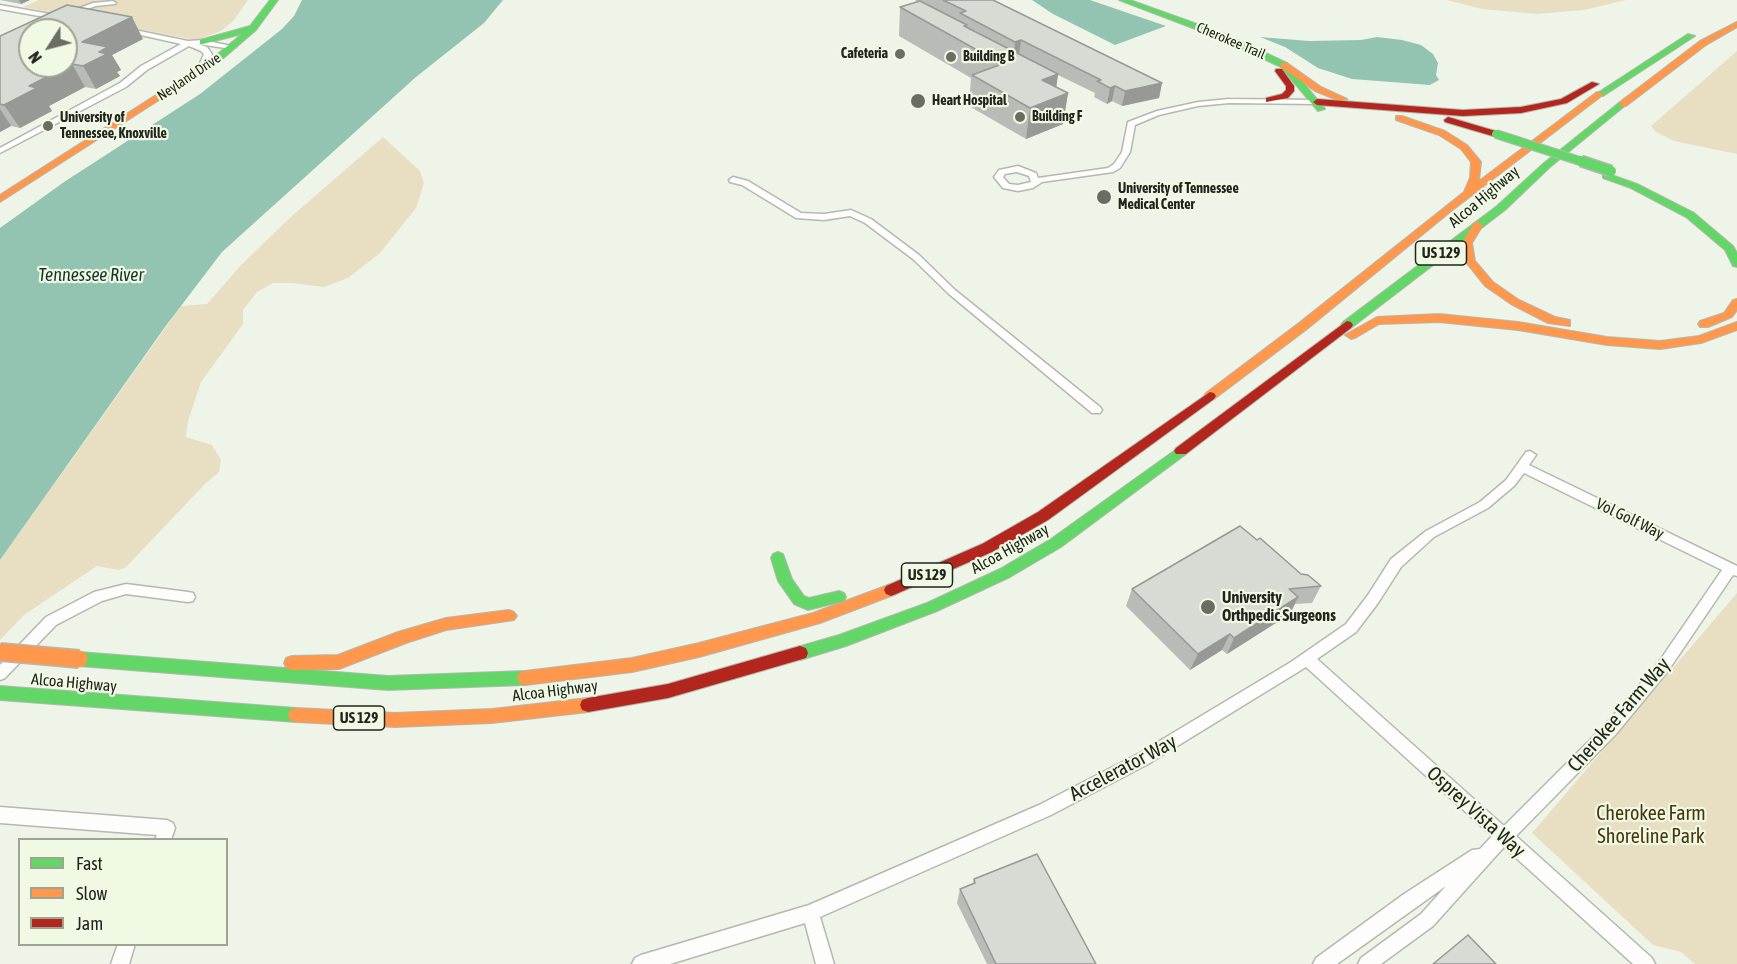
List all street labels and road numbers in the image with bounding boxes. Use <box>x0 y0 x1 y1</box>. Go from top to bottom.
street label: Cherokee Trail <box>1194 19 1268 63</box>
street label: Neyland Drive <box>154 50 224 104</box>
street label: Alcoa Highway <box>1445 162 1523 232</box>
road number: US 129 <box>1416 241 1466 265</box>
street label: Vol Golf Way <box>1593 494 1667 544</box>
street label: Alcoa Highway <box>968 520 1052 578</box>
road number: US 129 <box>902 563 952 587</box>
street label: Cherokee Farm Way <box>1563 653 1675 777</box>
street label: Alcoa Highway <box>30 670 118 696</box>
street label: Alcoa Highway <box>511 676 599 706</box>
road number: US 129 <box>334 706 385 730</box>
street label: Accelerator Way <box>1065 730 1181 806</box>
street label: Osprey Vista Way <box>1422 761 1530 863</box>

